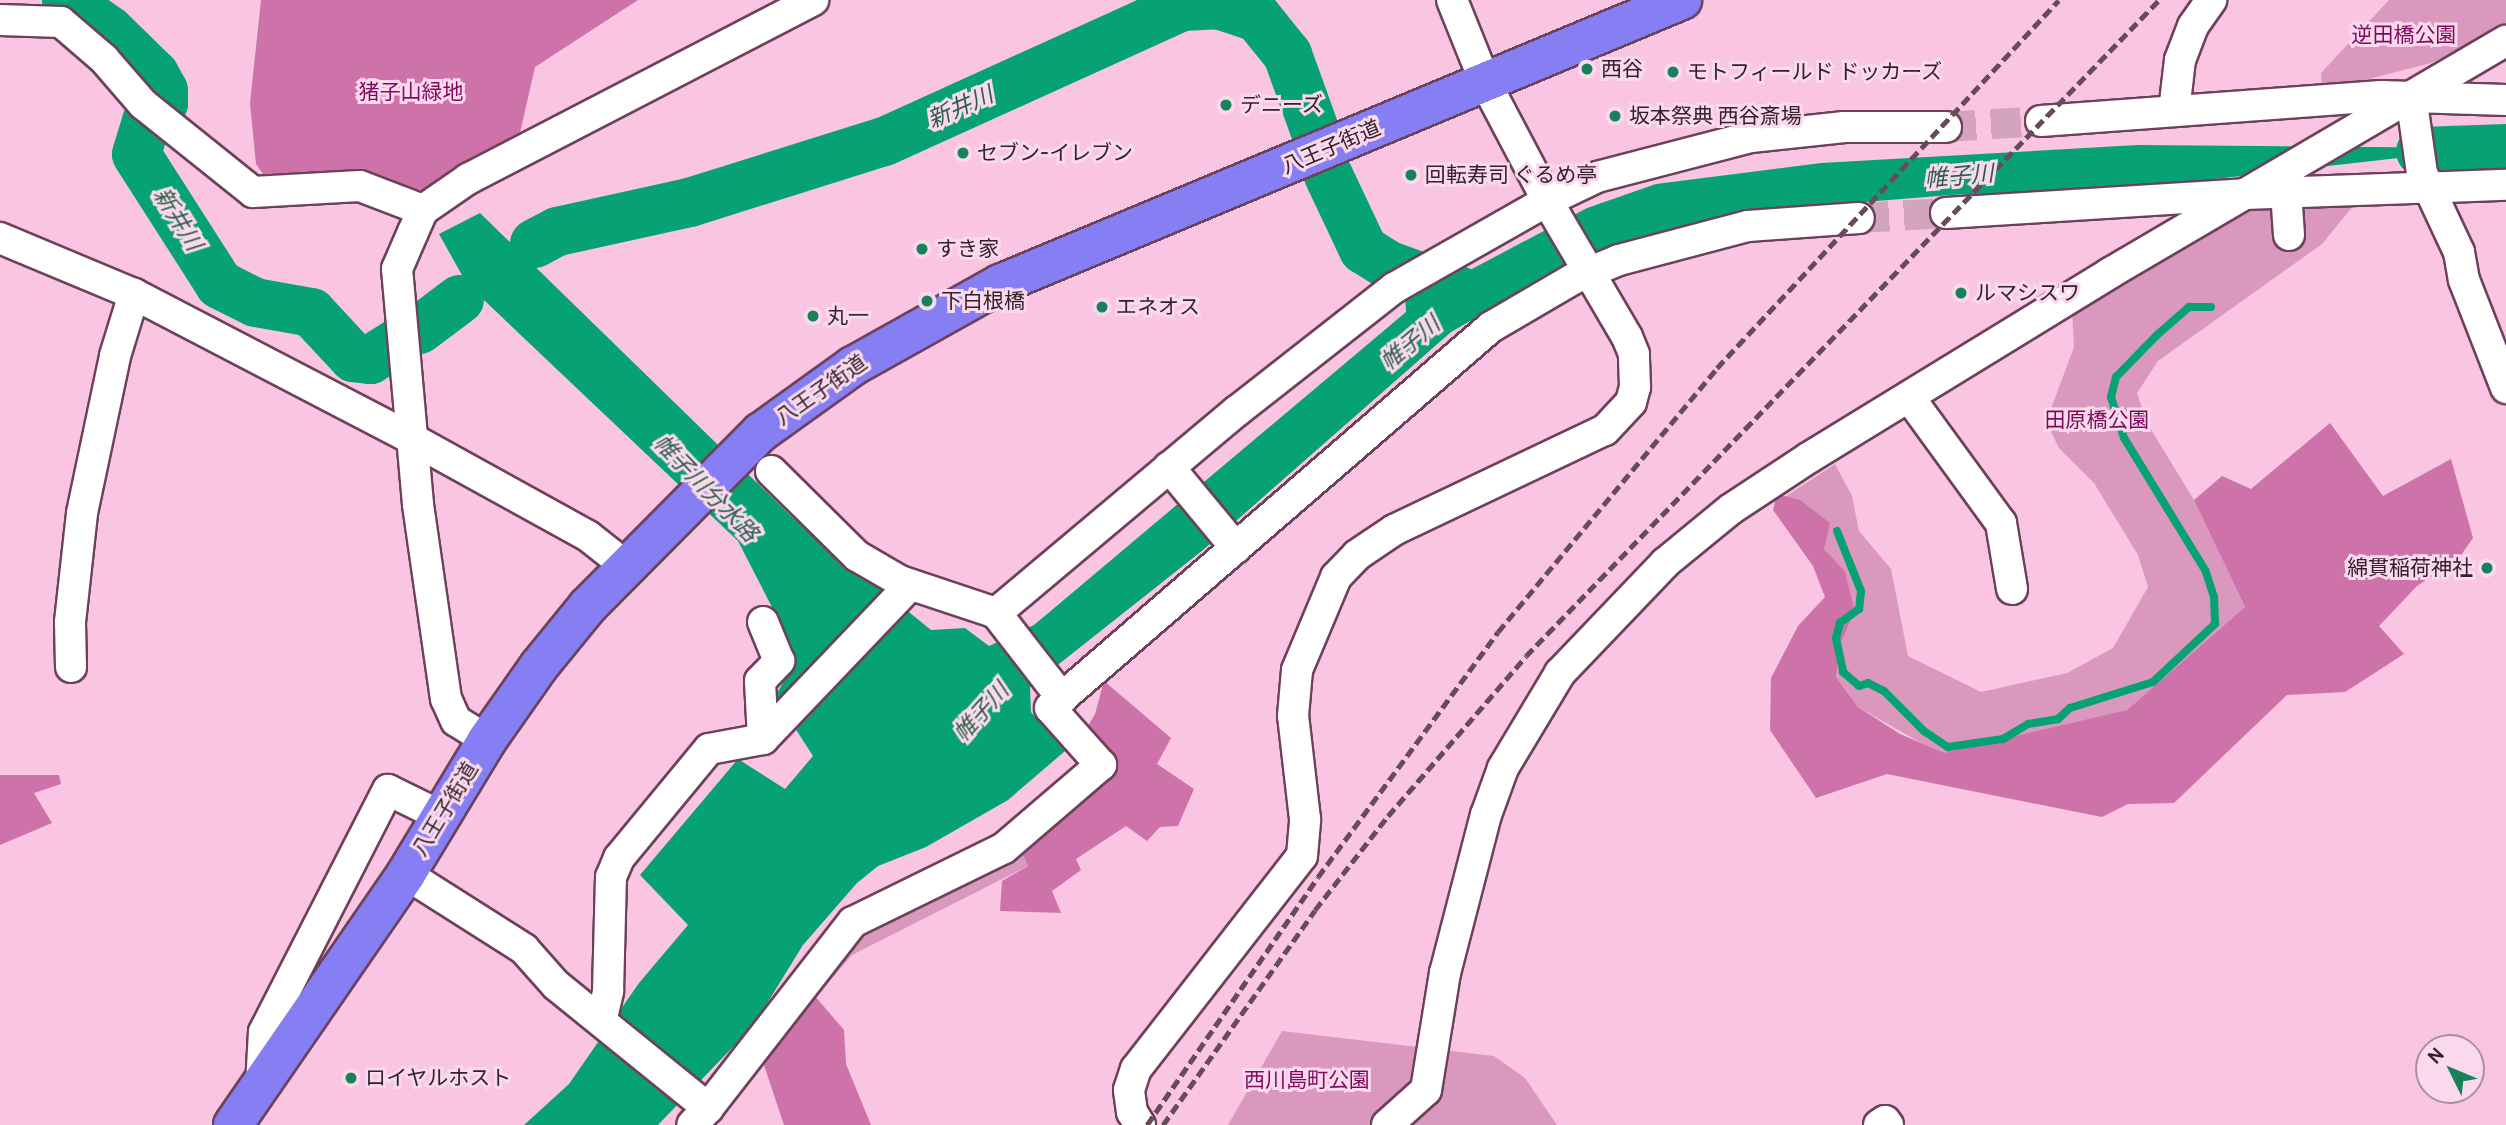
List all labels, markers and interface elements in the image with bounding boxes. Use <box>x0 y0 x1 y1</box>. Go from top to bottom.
park label: 逆田橋公園 <box>2352 22 2456 48</box>
place label: 西谷 <box>1601 56 1643 82</box>
place label: モトフィールド ドッカーズ <box>1687 59 1944 85</box>
marker: 西谷 <box>1579 61 1595 77</box>
marker: モトフィールド ドッカーズ <box>1665 64 1681 80</box>
park label: 猪子山緑地 <box>359 79 463 105</box>
water label: 新井川 <box>923 80 997 134</box>
place label: デニーズ <box>1240 92 1324 118</box>
marker: デニーズ <box>1218 97 1234 113</box>
place label: 坂本祭典 西谷斎場 <box>1629 103 1802 129</box>
marker: 坂本祭典 西谷斎場 <box>1607 108 1623 124</box>
street label: 八王子街道 <box>1278 115 1384 179</box>
place label: セブン-イレブン <box>977 140 1133 166</box>
marker: セブン-イレブン <box>955 145 971 161</box>
water label: 帷子川 <box>1923 159 1995 193</box>
place label: 回転寿司 ぐるめ亭 <box>1425 162 1598 188</box>
marker: 回転寿司 ぐるめ亭 <box>1403 167 1419 183</box>
water label: 新井川 <box>148 182 208 256</box>
place label: すき家 <box>936 236 999 262</box>
marker: すき家 <box>914 241 930 257</box>
place label: ルマシスワ <box>1975 280 2080 306</box>
marker: ルマシスワ <box>1953 285 1969 301</box>
place label: 下白根橋 <box>941 288 1025 314</box>
marker: 下白根橋 <box>919 293 935 309</box>
place label: エネオス <box>1116 294 1200 320</box>
marker: エネオス <box>1094 299 1110 315</box>
place label: 丸一 <box>827 303 869 329</box>
marker: 丸一 <box>805 308 821 324</box>
water label: 帷子川 <box>1375 310 1445 376</box>
street label: 八王子街道 <box>771 350 871 430</box>
park label: 田原橋公園 <box>2045 407 2149 433</box>
water label: 帷子川分水路 <box>648 429 764 547</box>
place label: 綿貫稲荷神社 <box>2347 555 2473 581</box>
marker: 綿貫稲荷神社 <box>2479 560 2495 576</box>
water label: 帷子川 <box>948 677 1014 747</box>
street label: 八王子街道 <box>407 758 483 860</box>
north arrow <box>2415 1034 2485 1104</box>
text: N <box>2423 1043 2449 1068</box>
place label: ロイヤルホスト <box>365 1065 512 1091</box>
park label: 西川島町公園 <box>1244 1067 1370 1093</box>
marker: ロイヤルホスト <box>343 1070 359 1086</box>

